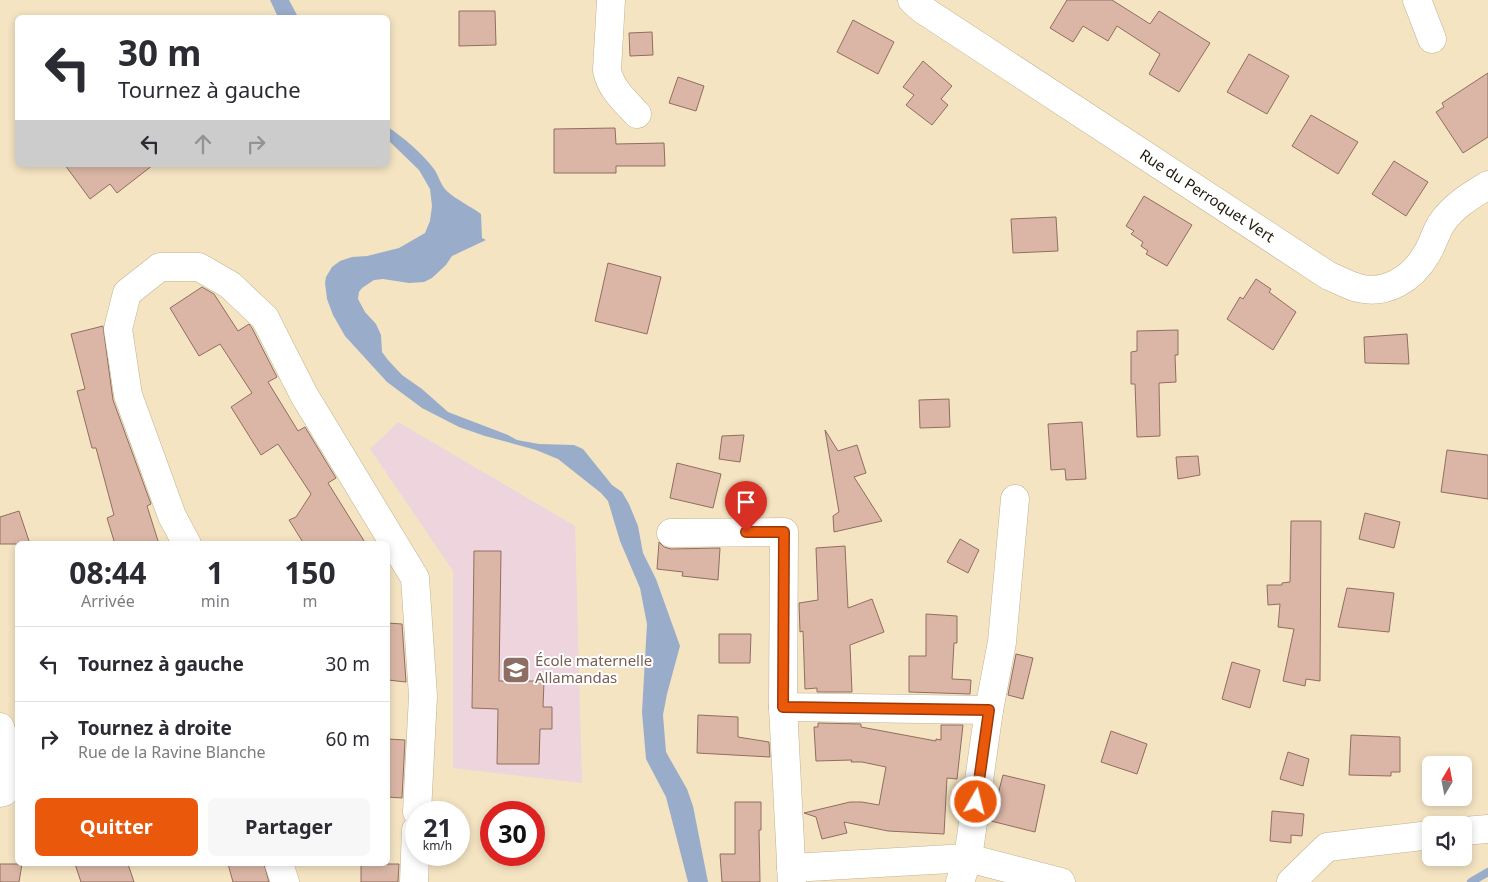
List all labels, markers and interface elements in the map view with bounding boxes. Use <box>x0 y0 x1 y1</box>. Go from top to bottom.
text: 30 m <box>118 29 201 76</box>
icon: left <box>35 35 100 100</box>
text: Tournez à gauche <box>118 74 301 104</box>
icon: left <box>136 130 164 158</box>
icon: ahead <box>189 130 217 158</box>
icon: right <box>242 130 270 158</box>
street label: Rue du Perroquet Vert <box>1136 144 1279 247</box>
pin <box>725 481 767 532</box>
icon: arrive <box>732 488 760 516</box>
text: 08:44 <box>69 552 146 593</box>
text: 1 <box>207 552 224 593</box>
text: 150 <box>284 552 336 593</box>
text: Arrivée <box>81 590 135 612</box>
text: min <box>201 590 230 612</box>
text: m <box>302 590 317 612</box>
icon: left <box>35 650 63 678</box>
place label: École maternelle Allamandas <box>535 650 652 687</box>
text: Tournez à gauche <box>78 651 244 677</box>
text: 30 m <box>326 651 370 677</box>
school or university icon: École maternelle Allamandas <box>501 655 531 685</box>
text: Tournez à droite <box>78 715 232 741</box>
icon: right <box>35 725 63 753</box>
text: 60 m <box>326 726 370 752</box>
text: Rue de la Ravine Blanche <box>78 741 266 763</box>
north arrow <box>1422 756 1472 806</box>
map controls <box>1422 756 1472 866</box>
position arrow <box>949 775 1001 827</box>
button: Quitter <box>35 798 198 856</box>
button: Partager <box>208 798 370 856</box>
speed limit sign: 30 <box>480 801 545 866</box>
text: 21 <box>423 810 452 844</box>
button: sound <box>1422 816 1472 866</box>
text: km/h <box>423 837 452 854</box>

